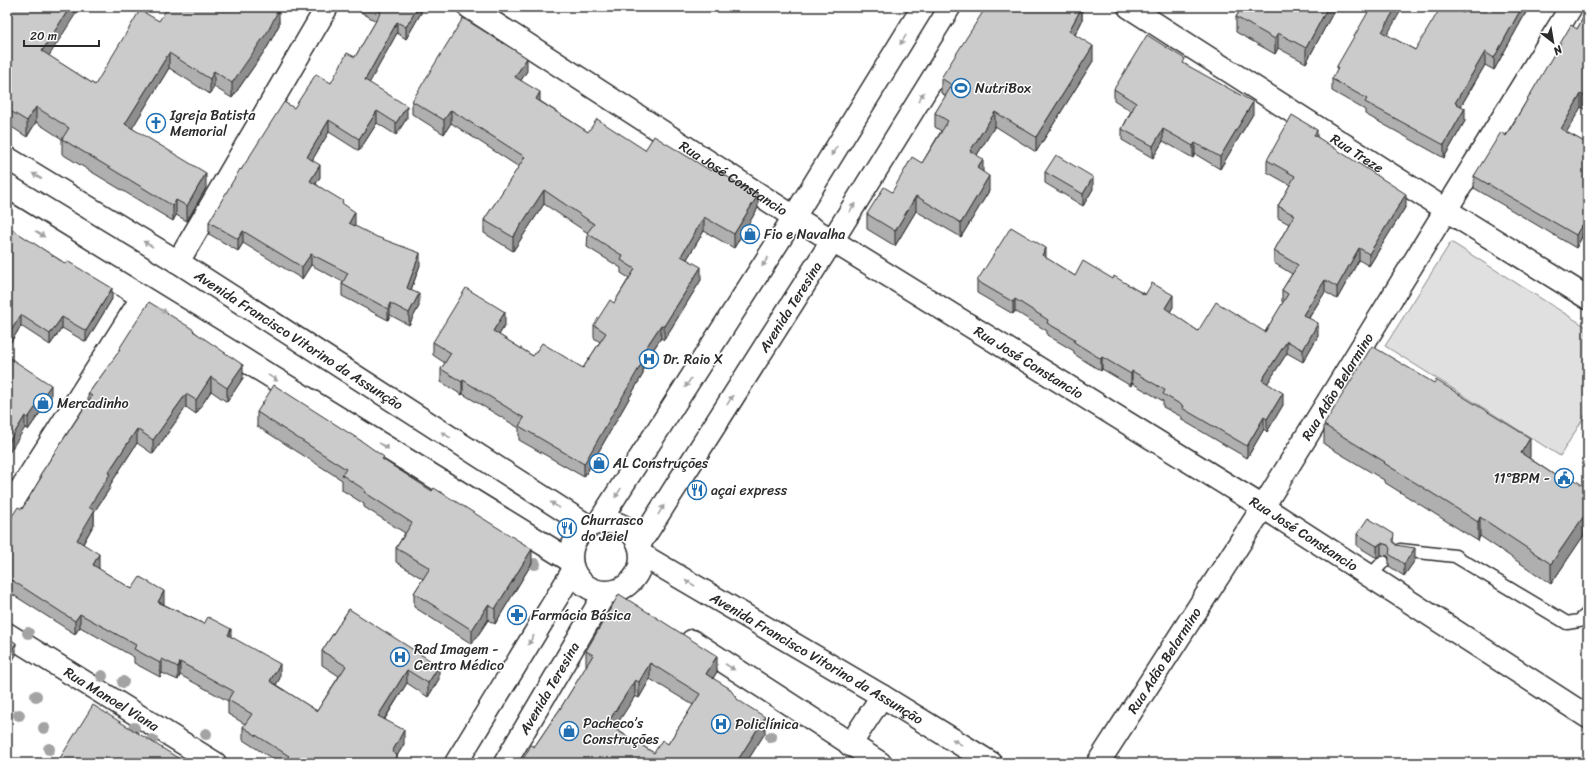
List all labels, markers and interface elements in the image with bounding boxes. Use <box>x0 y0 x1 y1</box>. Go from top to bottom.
scale bar <box>24 22 99 48</box>
north arrow <box>1533 22 1573 62</box>
text: 20 m <box>30 25 57 47</box>
one-way arrow <box>899 34 906 46</box>
text: N <box>1549 40 1567 60</box>
place label: NutriBox <box>975 76 1032 101</box>
sports icon: NutriBox <box>950 77 972 99</box>
one-way arrow <box>917 92 925 102</box>
place label: Igreja Batista Memorial <box>169 103 256 144</box>
church icon: Igreja Batista Memorial <box>145 112 167 134</box>
street label: Rua Treze <box>1325 127 1389 180</box>
street label: Rua José Constancio <box>674 134 793 223</box>
one-way arrow <box>831 145 838 157</box>
one-way arrow <box>31 173 43 180</box>
one-way arrow <box>849 202 856 214</box>
place label: Fio e Navalha <box>764 222 845 247</box>
shop icon: Fio e Navalha <box>739 223 761 245</box>
one-way arrow <box>34 231 46 238</box>
one-way arrow <box>142 240 154 247</box>
street label: Avenida Teresina <box>752 256 829 358</box>
one-way arrow <box>761 257 769 267</box>
street label: Avenida Francisco Vitorino da Assunção <box>188 263 408 417</box>
one-way arrow <box>156 307 168 314</box>
street label: Rua José Constancio <box>969 319 1088 406</box>
street label: Rua Adão Belarmino <box>1295 328 1381 446</box>
place label: Dr. Raio X <box>663 347 723 372</box>
hospital icon: Dr. Raio X <box>638 348 660 370</box>
one-way arrow <box>267 375 279 382</box>
one-way arrow <box>684 378 692 388</box>
place label: Mercadinho <box>57 391 129 416</box>
shop icon: Mercadinho <box>32 392 54 414</box>
one-way arrow <box>727 394 734 406</box>
one-way arrow <box>441 431 451 439</box>
one-way arrow <box>378 443 390 450</box>
place label: AL Construções <box>612 451 709 476</box>
shop icon: AL Construções <box>588 452 610 474</box>
place label: 11°BPM - <box>1493 466 1550 491</box>
public building icon: 11°BPM - <box>1553 467 1575 489</box>
place label: açai express <box>711 478 788 503</box>
restaurant icon: açai express <box>686 479 708 501</box>
one-way arrow <box>614 488 622 498</box>
street label: Rua José Constancio <box>1244 490 1363 578</box>
one-way arrow <box>549 502 561 509</box>
one-way arrow <box>657 504 664 516</box>
place label: Churrasco do Jeiel <box>581 508 644 549</box>
restaurant icon: Churrasco do Jeiel <box>556 517 578 539</box>
one-way arrow <box>684 579 696 586</box>
street label: Avenida Francisco Vitorino da Assunção <box>704 585 928 732</box>
street label: Rua Adão Belarmino <box>1121 602 1208 719</box>
place label: Farmácia Básica <box>531 603 632 628</box>
pharmacy icon: Farmácia Básica <box>506 604 528 626</box>
one-way arrow <box>527 635 535 645</box>
place label: Rad Imagem - Centro Médico <box>414 637 504 678</box>
street label: Avenida Teresina <box>512 637 587 740</box>
hospital icon: Rad Imagem - Centro Médico <box>389 646 411 668</box>
street label: Rua Manoel Viana <box>59 660 165 739</box>
one-way arrow <box>725 663 736 670</box>
place label: Pacheco’s Construções <box>583 711 660 752</box>
place label: Policlínica <box>735 712 799 737</box>
hospital icon: Policlínica <box>710 713 732 735</box>
shop icon: Pacheco’s Construções <box>558 720 580 742</box>
one-way arrow <box>951 739 963 746</box>

